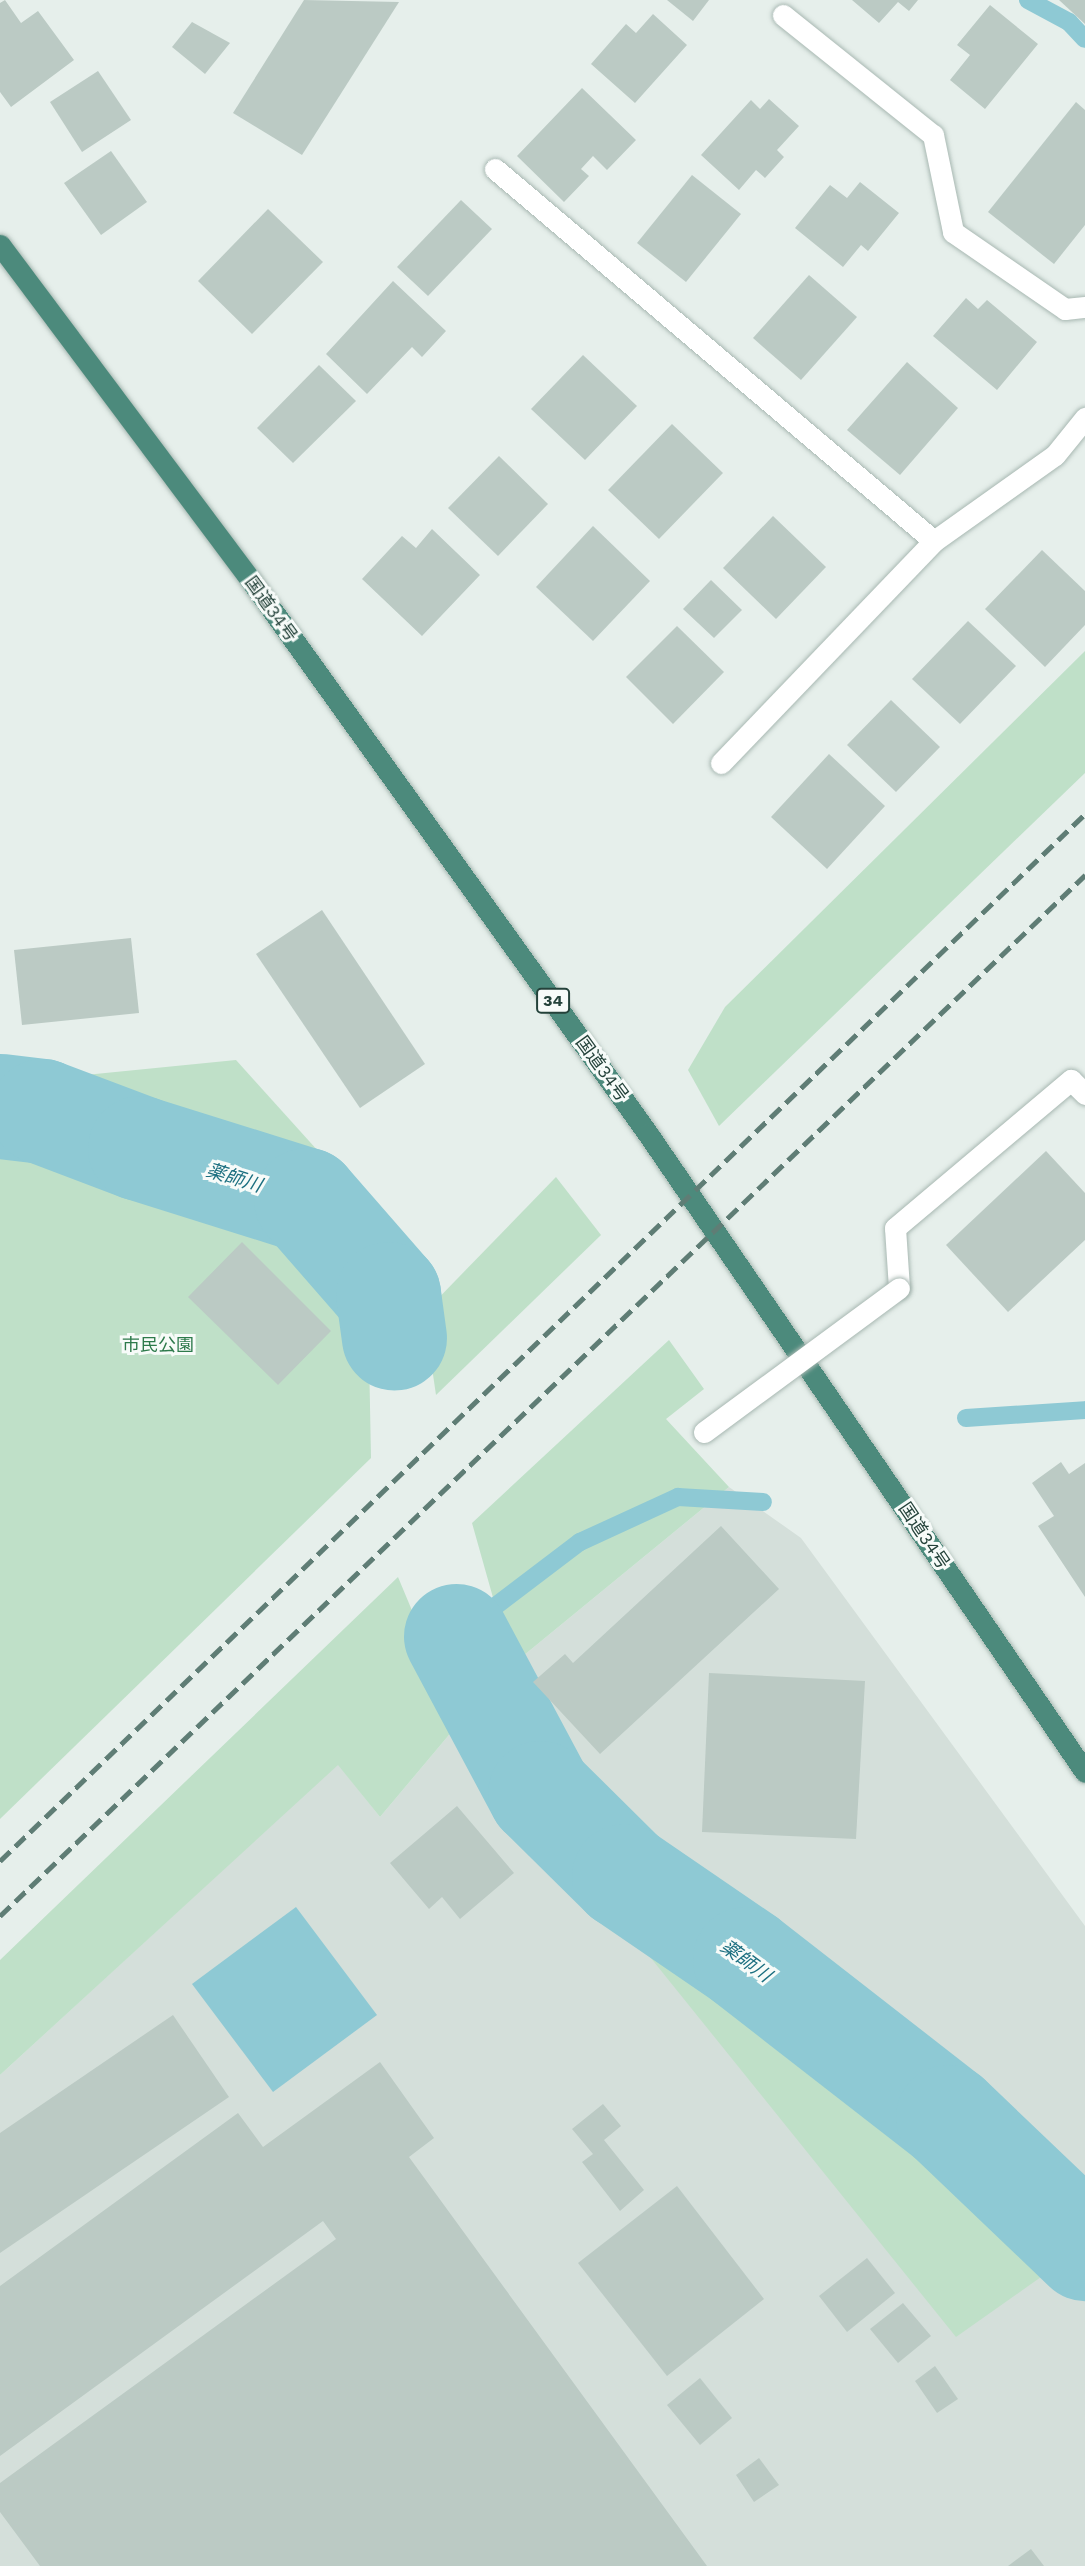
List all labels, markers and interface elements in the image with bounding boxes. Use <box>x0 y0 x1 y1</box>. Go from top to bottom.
street label: 国道34号 <box>240 572 302 646</box>
road number: 34 <box>536 988 570 1014</box>
street label: 国道34号 <box>571 1032 633 1106</box>
water label: 薬師川 <box>203 1159 265 1197</box>
park label: 市民公園 <box>122 1334 194 1356</box>
street label: 国道34号 <box>894 1499 954 1573</box>
water label: 薬師川 <box>716 1935 776 1987</box>

